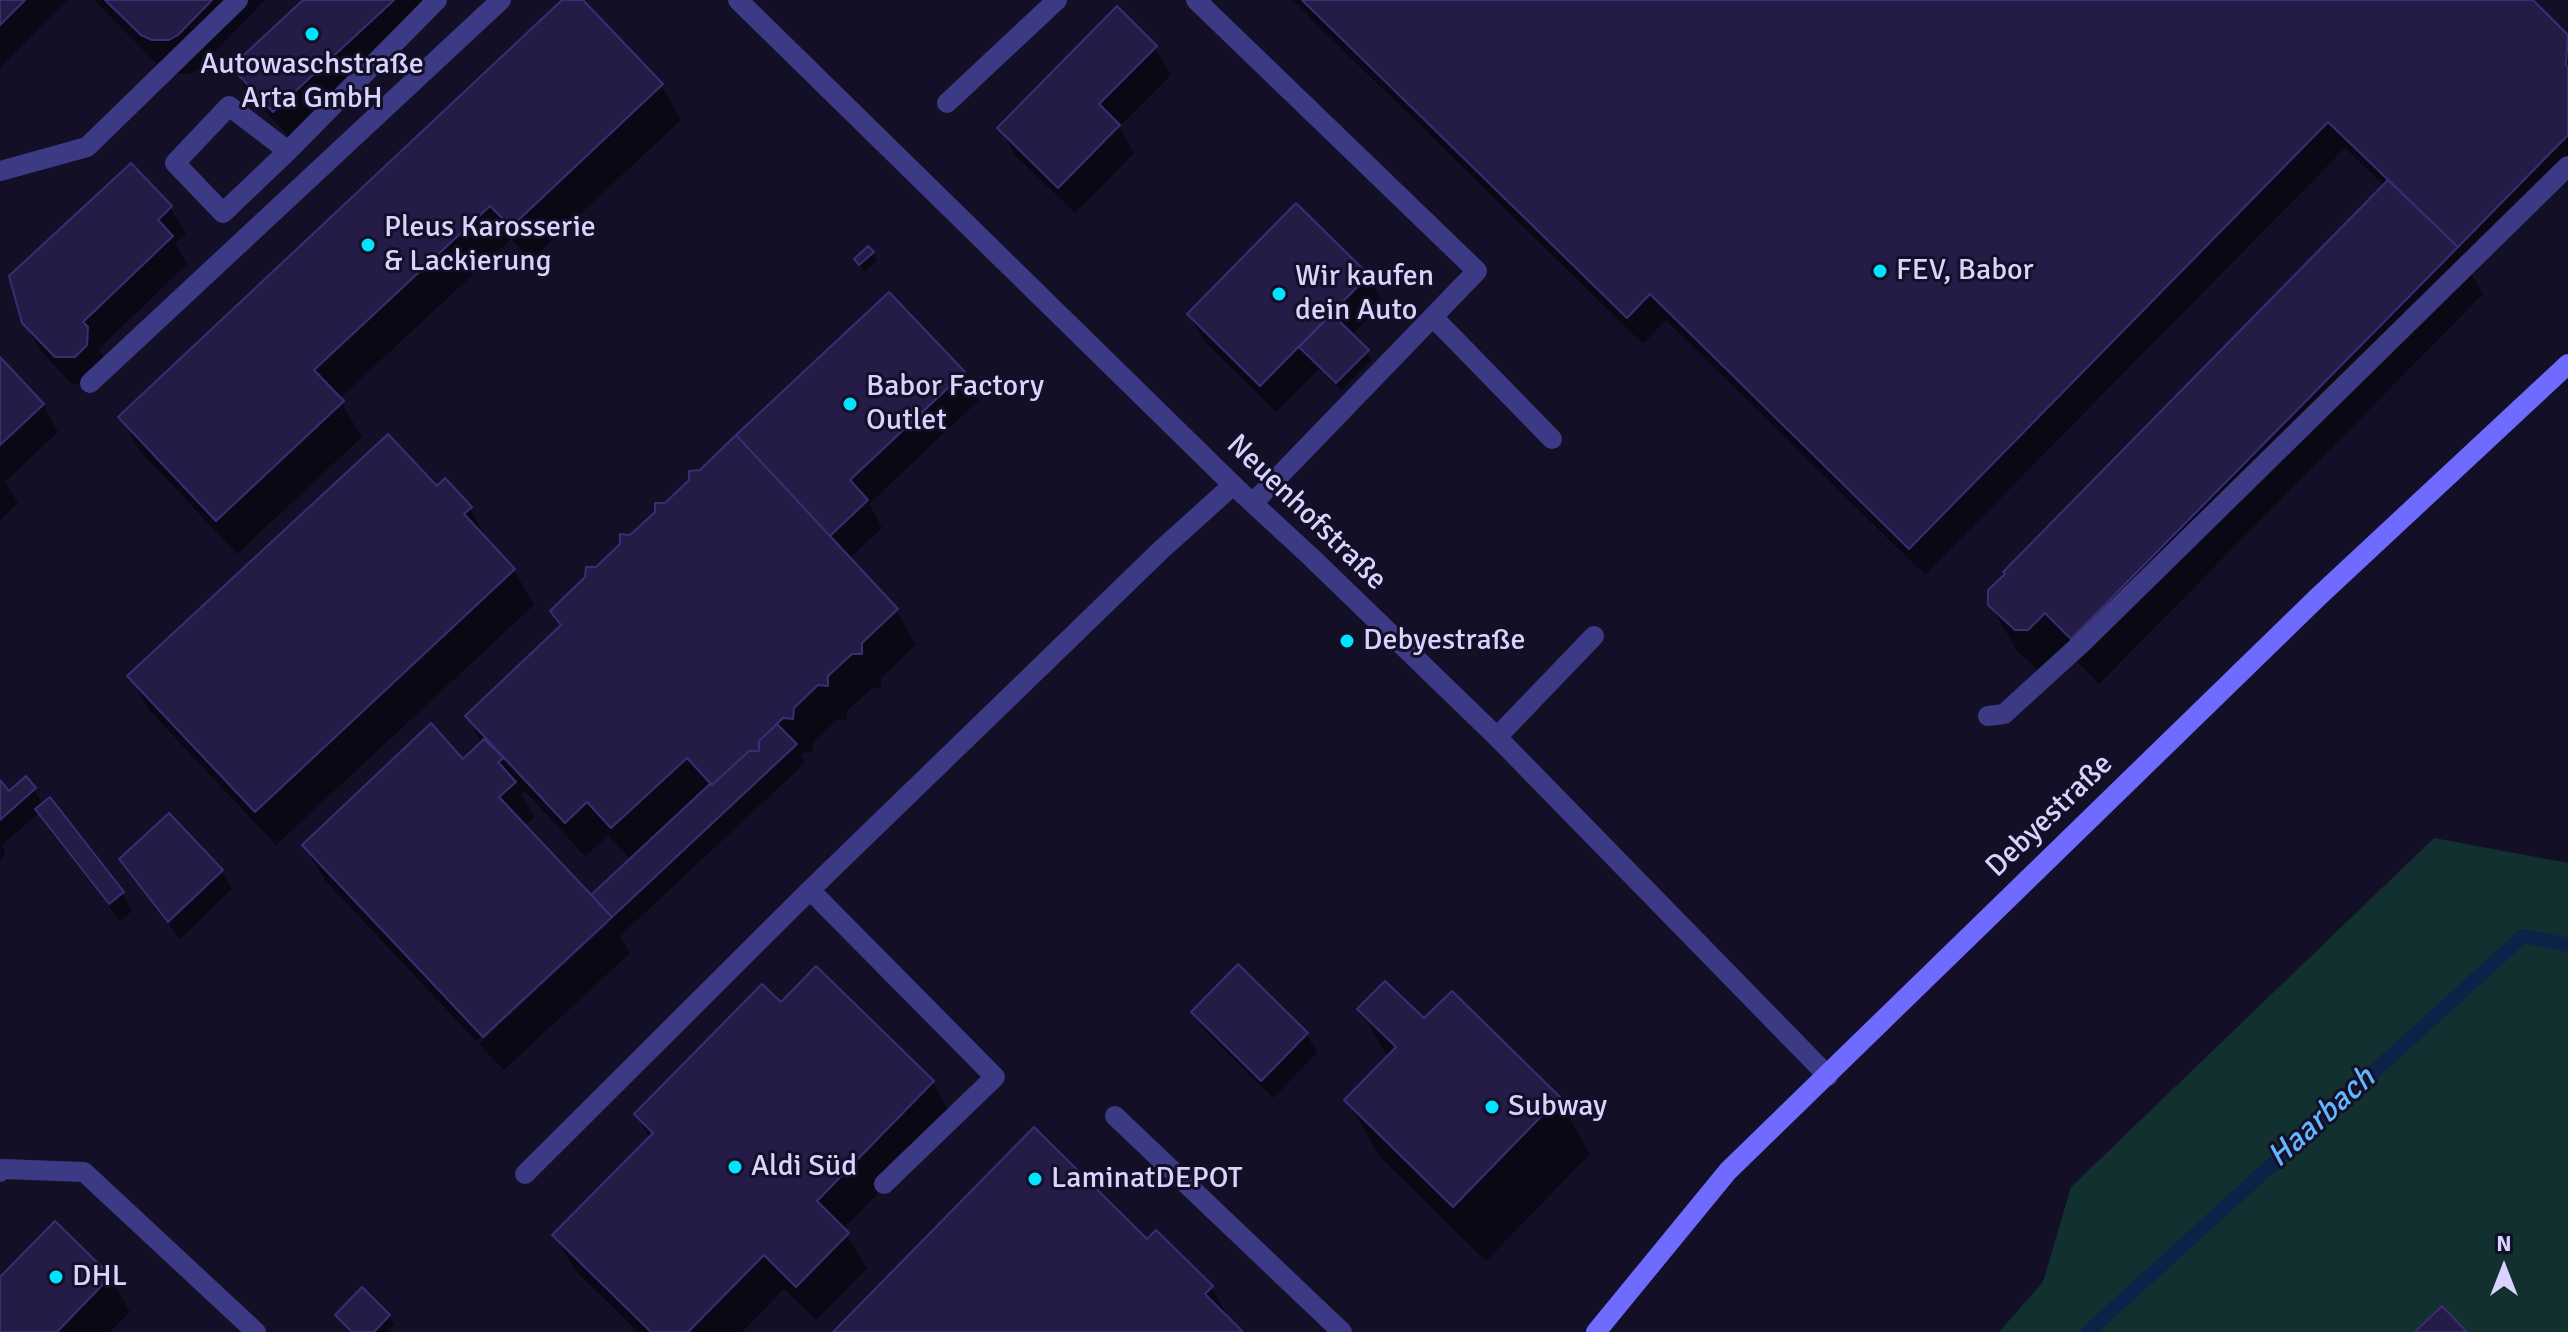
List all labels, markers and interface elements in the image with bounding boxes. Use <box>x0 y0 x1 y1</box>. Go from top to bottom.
marker: Autowaschstraße Arta GmbH <box>303 25 321 43</box>
place label: Autowaschstraße Arta GmbH <box>200 47 424 118</box>
place label: Pleus Karosserie & Lackierung <box>384 210 596 280</box>
marker: Pleus Karosserie & Lackierung <box>359 236 377 254</box>
place label: FEV, Babor <box>1896 253 2034 289</box>
place label: Wir kaufen dein Auto <box>1295 259 1434 330</box>
marker: FEV, Babor <box>1871 262 1889 280</box>
marker: Wir kaufen dein Auto <box>1270 285 1288 303</box>
place label: Babor Factory Outlet <box>866 369 1044 440</box>
marker: Babor Factory Outlet <box>841 395 859 413</box>
street label: Neuenhofstraße <box>1219 428 1393 598</box>
place label: Debyestraße <box>1363 623 1525 659</box>
marker: Debyestraße <box>1338 632 1356 650</box>
street label: Debyestraße <box>1979 747 2121 885</box>
water label: Haarbach <box>2260 1060 2384 1176</box>
place label: Subway <box>1508 1089 1607 1125</box>
marker: Subway <box>1483 1098 1501 1116</box>
place label: Aldi Süd <box>751 1149 857 1185</box>
marker: Aldi Süd <box>726 1158 744 1176</box>
place label: LaminatDEPOT <box>1051 1161 1242 1197</box>
marker: LaminatDEPOT <box>1026 1170 1044 1188</box>
north arrow <box>2464 1228 2544 1308</box>
text: N <box>2496 1230 2512 1257</box>
place label: DHL <box>72 1259 127 1295</box>
marker: DHL <box>47 1268 65 1286</box>

